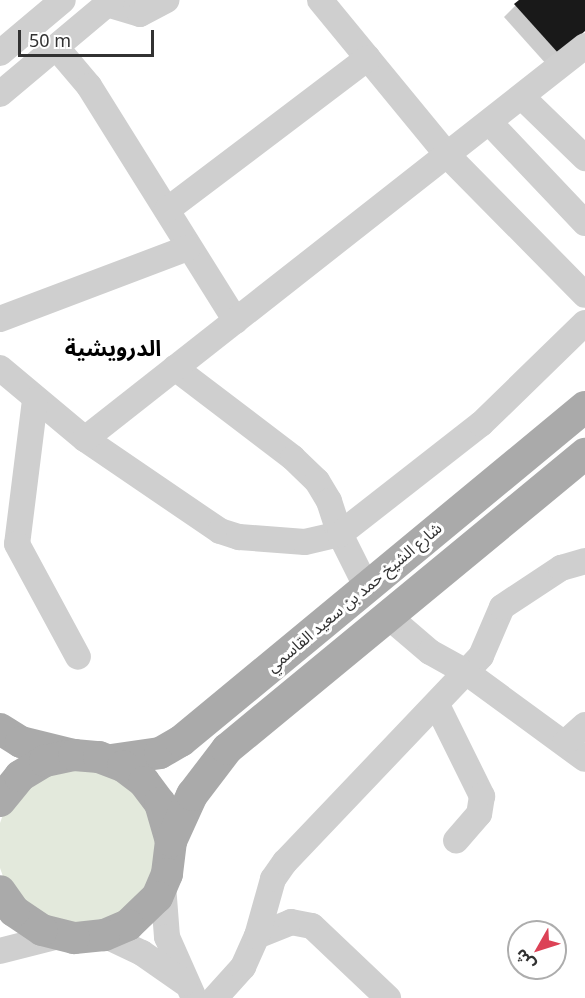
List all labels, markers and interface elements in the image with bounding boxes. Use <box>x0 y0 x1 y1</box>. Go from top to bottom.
scale bar <box>21 18 158 56</box>
text: 50 m <box>29 28 71 52</box>
district label: الدرويشية <box>65 335 161 361</box>
street label: شارع الشيخ حمد بن سعيد القاسمي <box>263 518 445 676</box>
north arrow <box>507 920 567 980</box>
text: ش <box>509 945 540 976</box>

